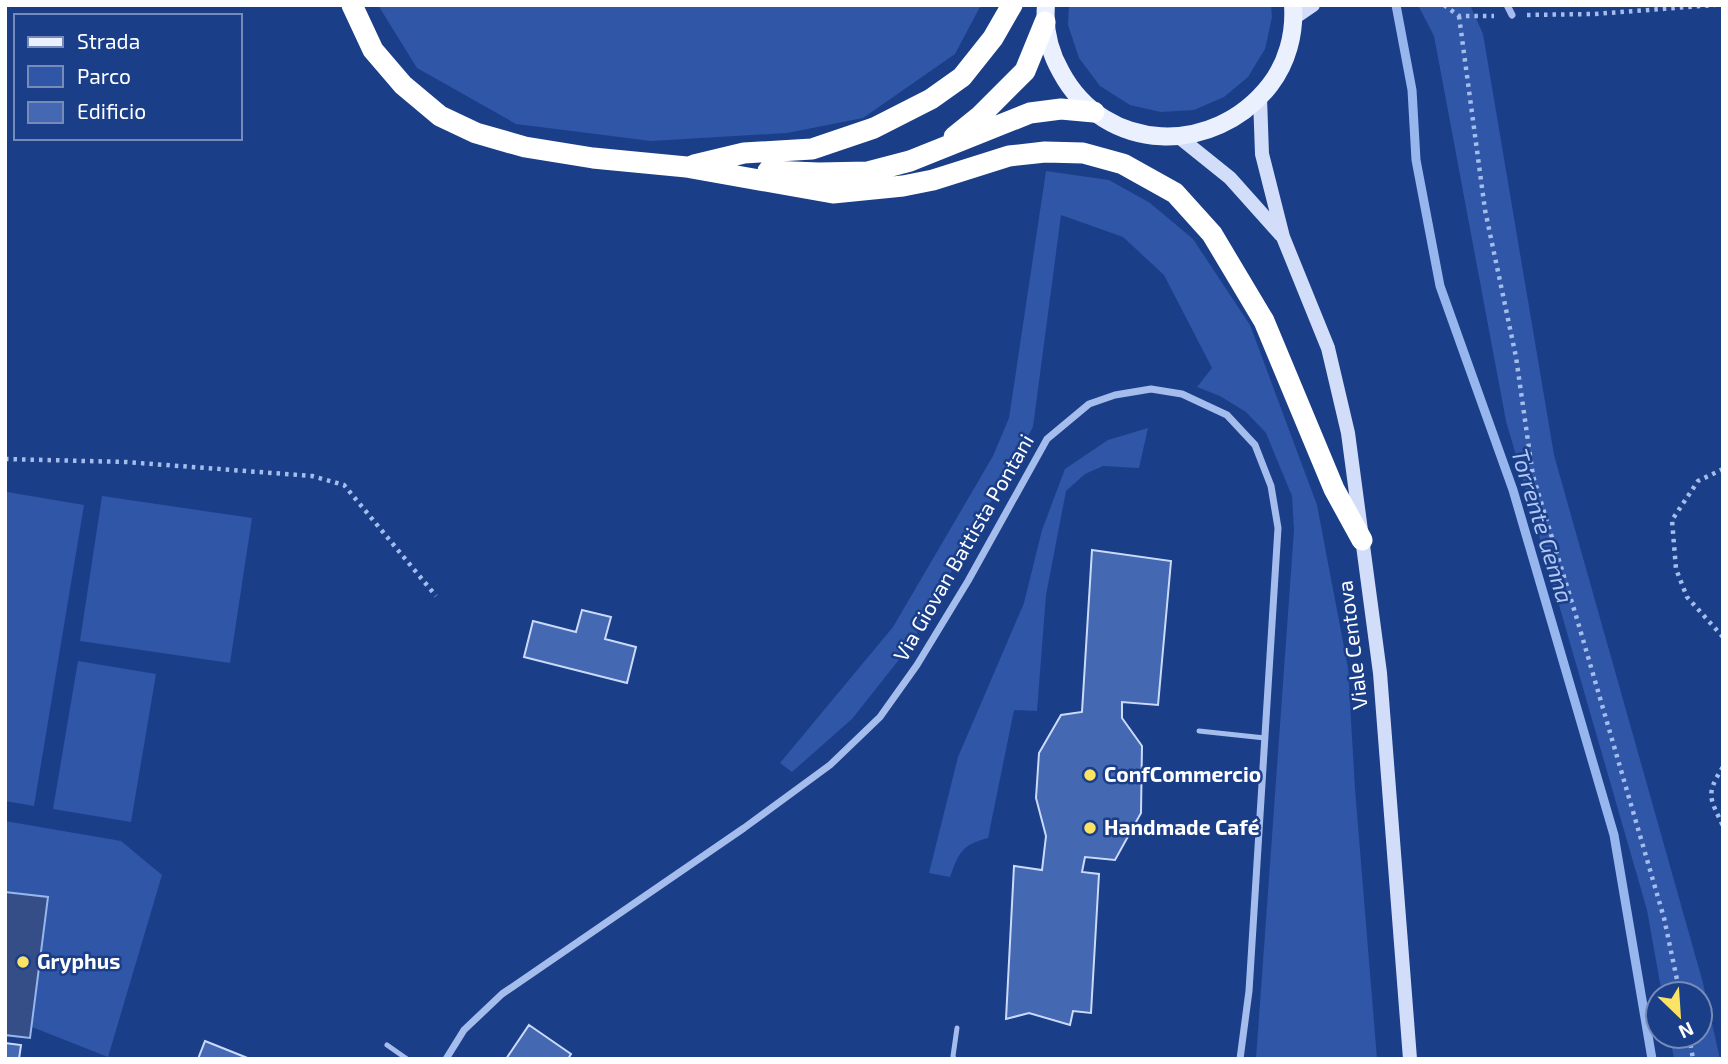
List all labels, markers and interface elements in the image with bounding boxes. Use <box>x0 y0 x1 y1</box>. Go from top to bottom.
legend <box>14 14 242 140</box>
text: Strada <box>77 28 140 53</box>
text: Parco <box>77 63 131 88</box>
text: Edificio <box>77 98 146 123</box>
street label: Via Giovan Battista Pontani <box>887 429 1038 665</box>
water label: Torrente Genna <box>1506 445 1580 606</box>
street label: Viale Centova <box>1331 579 1372 711</box>
place label: ConfCommercio <box>1104 761 1261 786</box>
marker: ConfCommercio <box>1082 767 1098 783</box>
place label: Handmade Café <box>1104 814 1260 839</box>
marker: Handmade Café <box>1082 820 1098 836</box>
place label: Gryphus <box>37 948 120 974</box>
marker: Gryphus <box>15 954 31 970</box>
north arrow <box>1644 980 1714 1050</box>
text: N <box>1675 1018 1697 1044</box>

